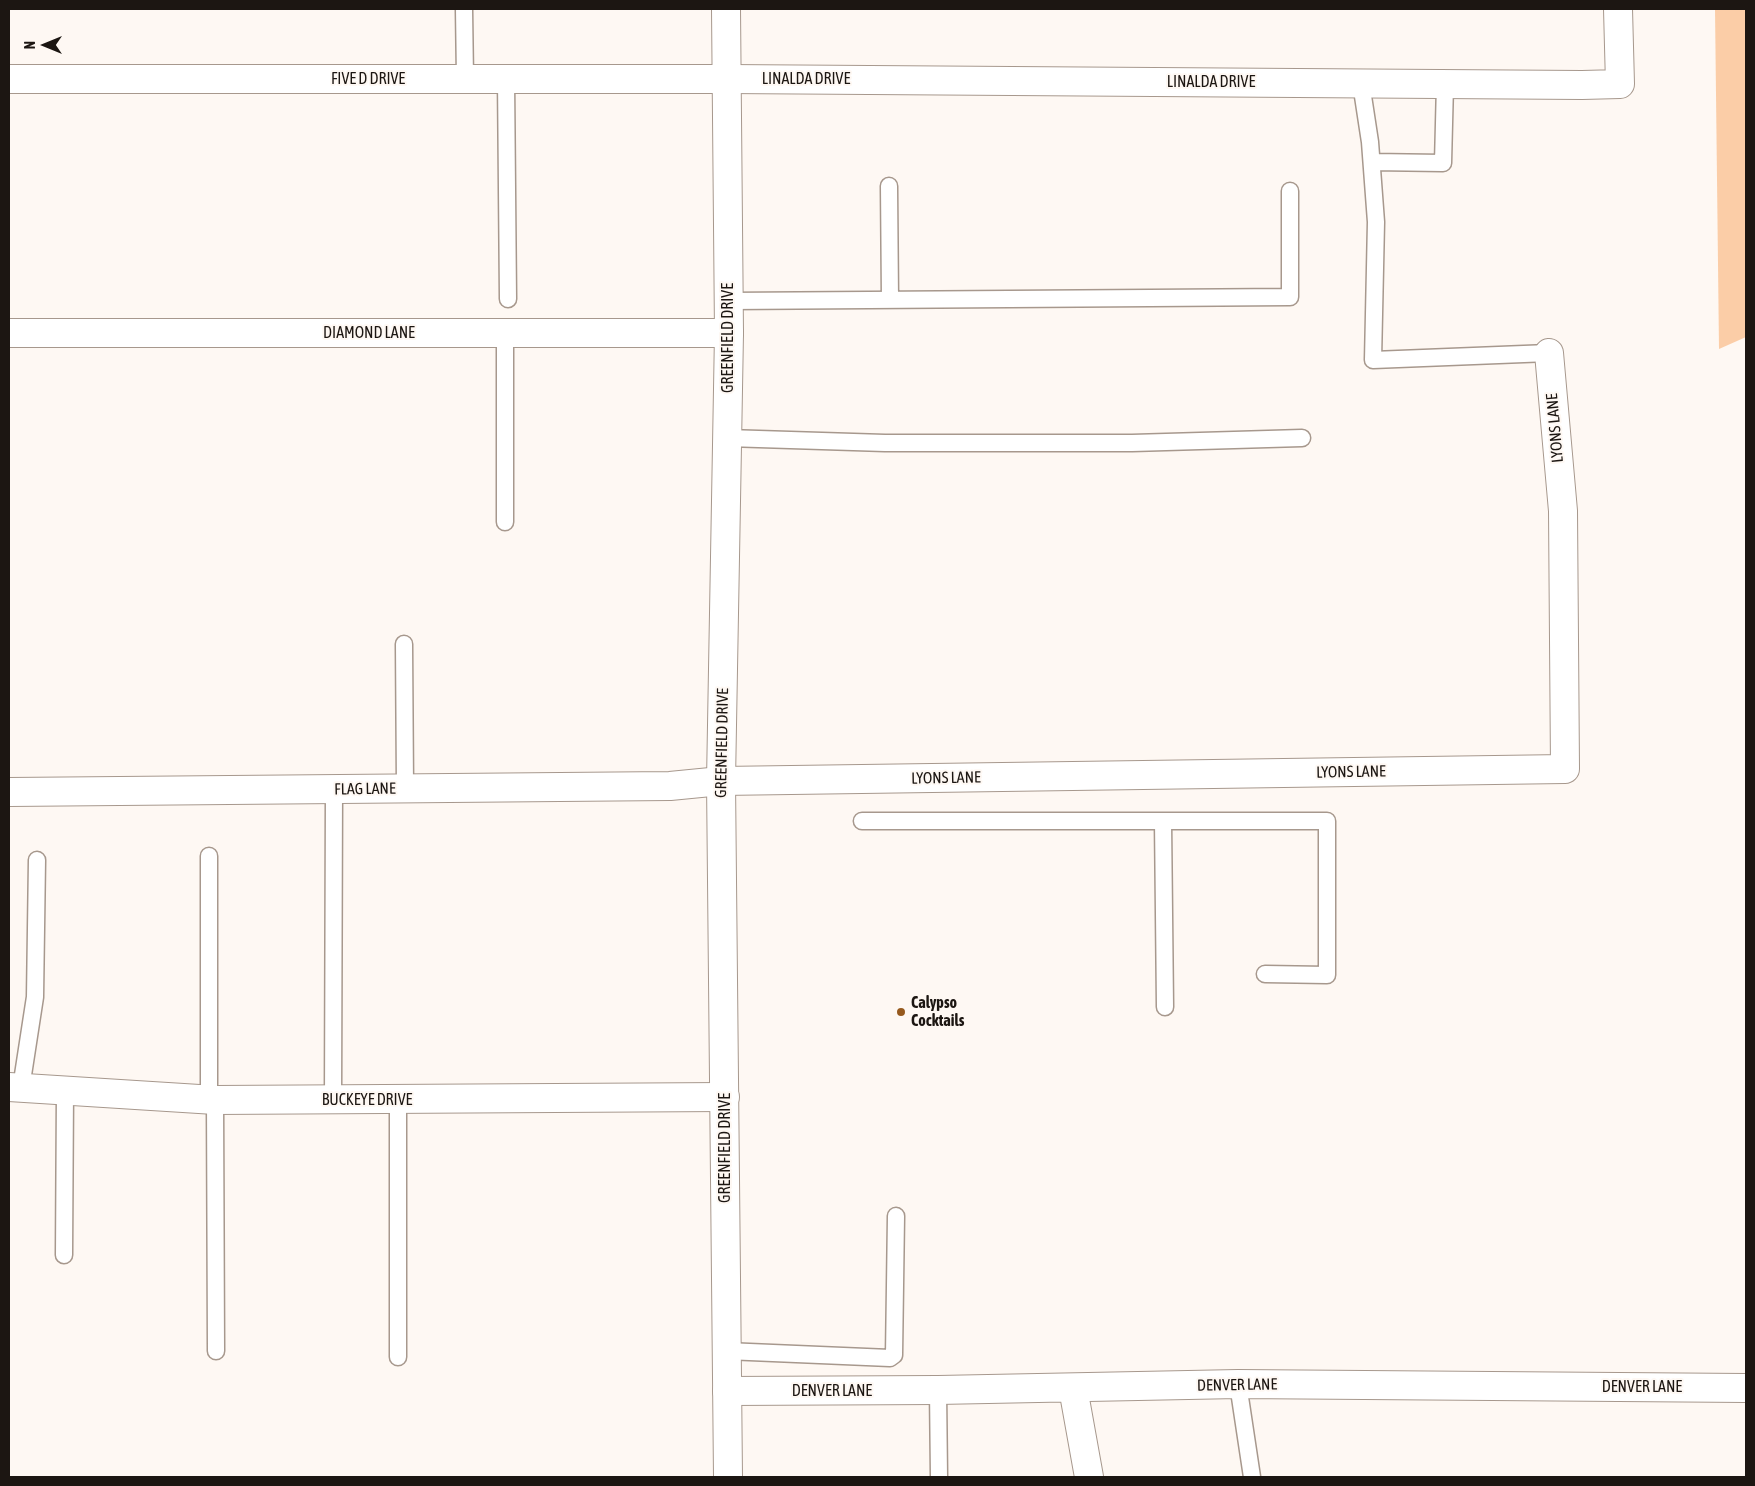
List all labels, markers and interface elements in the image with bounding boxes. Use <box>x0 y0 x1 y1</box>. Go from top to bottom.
north arrow <box>20 20 70 70</box>
text: N <box>22 41 38 49</box>
street label: FIVE D DRIVE <box>331 69 405 89</box>
street label: LINALDA DRIVE <box>762 69 850 89</box>
street label: LINALDA DRIVE <box>1167 72 1255 92</box>
street label: GREENFIELD DRIVE <box>718 283 738 393</box>
street label: DIAMOND LANE <box>323 323 415 343</box>
street label: LYONS LANE <box>1542 392 1568 464</box>
street label: GREENFIELD DRIVE <box>711 688 733 798</box>
street label: LYONS LANE <box>1316 762 1386 782</box>
street label: LYONS LANE <box>911 768 981 788</box>
street label: FLAG LANE <box>334 779 396 799</box>
place label: Calypso Cocktails <box>911 993 964 1031</box>
marker: Calypso Cocktails <box>895 1006 907 1018</box>
street label: BUCKEYE DRIVE <box>322 1090 412 1110</box>
street label: GREENFIELD DRIVE <box>715 1093 735 1203</box>
street label: DENVER LANE <box>1197 1375 1277 1395</box>
street label: DENVER LANE <box>1602 1377 1682 1397</box>
street label: DENVER LANE <box>792 1381 872 1401</box>

